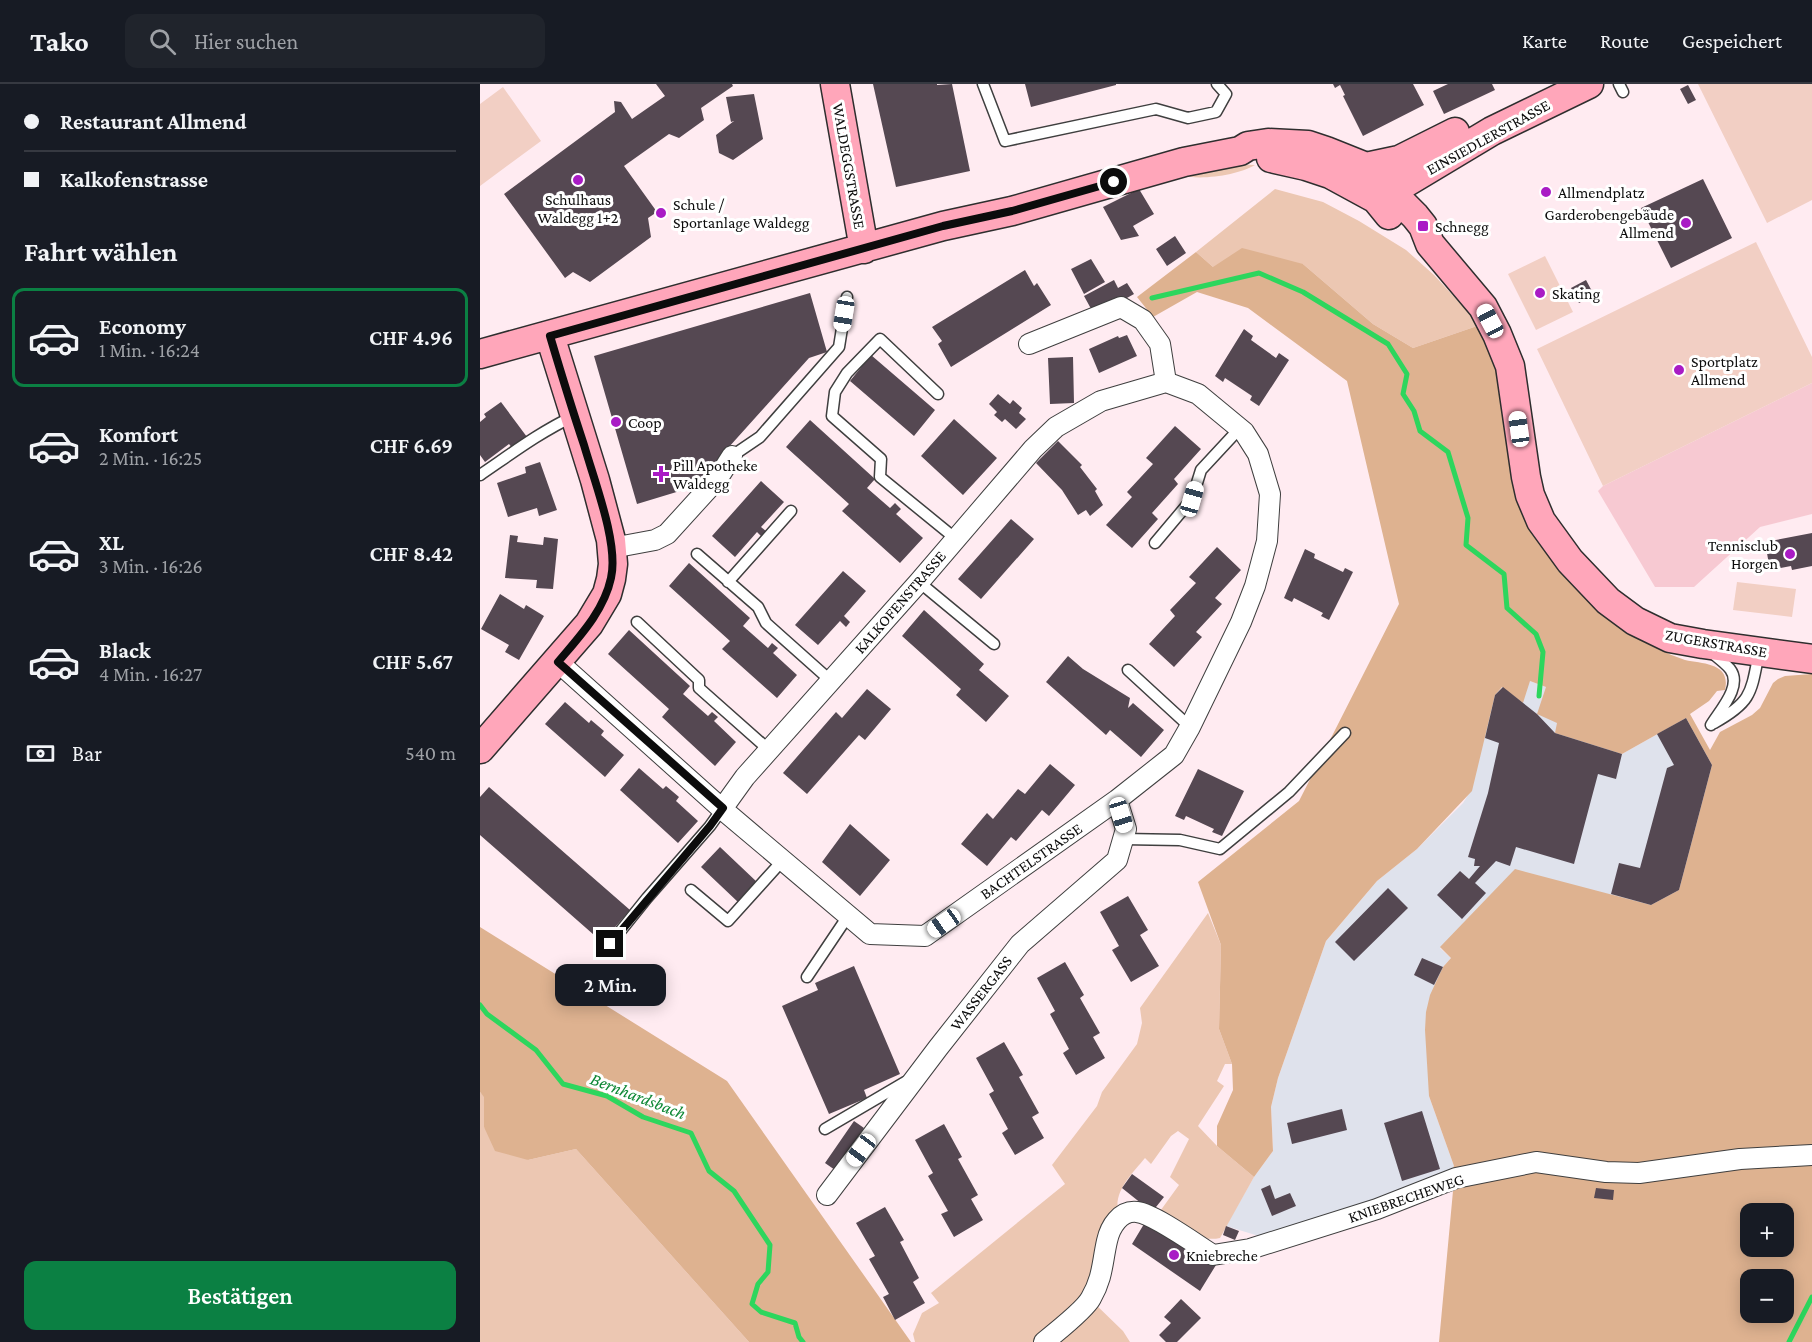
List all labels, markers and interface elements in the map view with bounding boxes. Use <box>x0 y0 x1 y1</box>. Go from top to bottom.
search box <box>125 14 545 68</box>
icon: search <box>146 25 179 58</box>
text: Tako <box>30 26 89 57</box>
text: Hier suchen <box>194 29 298 54</box>
text: Karte <box>1522 29 1567 53</box>
text: Route <box>1600 29 1649 53</box>
text: Gespeichert <box>1682 29 1782 53</box>
street label: EINSIEDLERSTRASSE <box>1423 96 1553 178</box>
street label: WALDEGGSTRASSE <box>830 102 869 231</box>
text: Restaurant Allmend <box>60 109 247 134</box>
text: Kalkofenstrasse <box>60 167 208 192</box>
route start <box>1100 168 1127 195</box>
marker: Schulhaus Waldegg 1+2 <box>571 173 585 187</box>
place label: Allmendplatz <box>1558 184 1645 202</box>
marker: Allmendplatz <box>1539 185 1553 199</box>
place label: Schulhaus Waldegg 1+2 <box>538 191 619 227</box>
place label: Schule / Sportanlage Waldegg <box>673 196 810 232</box>
marker: Schule / Sportanlage Waldegg <box>654 206 668 220</box>
place label: Garderobengebäude Allmend <box>1544 206 1675 241</box>
marker: Garderobengebäude Allmend <box>1679 216 1693 230</box>
place label: Schnegg <box>1435 218 1489 236</box>
marker: Schnegg <box>1416 219 1430 233</box>
text: Fahrt wählen <box>24 237 177 267</box>
place label: Skating <box>1552 285 1601 303</box>
marker: Skating <box>1533 286 1547 300</box>
car <box>832 295 856 333</box>
car <box>1474 301 1506 341</box>
icon: car <box>27 311 81 365</box>
text: Economy <box>99 314 186 339</box>
text: CHF 4.96 <box>369 325 453 350</box>
text: 1 Min. · 16:24 <box>99 339 200 361</box>
place label: Sportplatz Allmend <box>1691 353 1758 388</box>
marker: Sportplatz Allmend <box>1672 363 1686 377</box>
car <box>1508 410 1530 448</box>
place label: Coop <box>628 414 662 432</box>
marker: Coop <box>609 415 623 429</box>
icon: car <box>27 419 81 473</box>
text: Komfort <box>99 422 178 447</box>
text: CHF 6.69 <box>370 433 453 458</box>
text: 2 Min. · 16:25 <box>99 447 202 469</box>
place label: Pill Apotheke Waldegg <box>673 457 758 493</box>
marker: Pill Apotheke Waldegg <box>654 467 668 481</box>
car <box>1178 479 1206 519</box>
icon: car <box>27 527 81 581</box>
text: XL <box>99 530 124 555</box>
place label: Tennisclub Horgen <box>1708 537 1778 573</box>
text: CHF 8.42 <box>370 541 453 566</box>
street label: KALKOFENSTRASSE <box>851 547 949 657</box>
marker: Tennisclub Horgen <box>1783 547 1797 561</box>
text: 3 Min. · 16:26 <box>99 555 203 577</box>
street label: ZUGERSTRASSE <box>1664 626 1769 660</box>
icon: car <box>27 635 81 689</box>
text: Black <box>99 638 151 663</box>
text: CHF 5.67 <box>372 649 453 674</box>
text: 4 Min. · 16:27 <box>99 663 202 685</box>
icon: cash <box>24 737 57 770</box>
text: Bar <box>72 741 102 766</box>
text: 540 m <box>405 742 456 764</box>
car <box>1107 795 1135 835</box>
street label: BACHTELSTRASSE <box>977 819 1085 902</box>
car <box>924 905 964 941</box>
route end <box>596 930 623 957</box>
street label: WASSERGASS <box>947 952 1015 1034</box>
callout: 2 Min. <box>554 965 666 1007</box>
text: 2 Min. <box>584 974 637 996</box>
water label: Bernhardsbach <box>587 1069 689 1123</box>
car <box>843 1130 879 1170</box>
street label: KNIEBRECHEWEG <box>1346 1170 1466 1226</box>
map controls <box>1740 1203 1794 1323</box>
button: + <box>1740 1203 1794 1257</box>
place label: Kniebreche <box>1186 1247 1258 1264</box>
marker: Kniebreche <box>1167 1248 1181 1262</box>
button: Bestätigen <box>24 1261 456 1330</box>
button: − <box>1740 1269 1794 1323</box>

